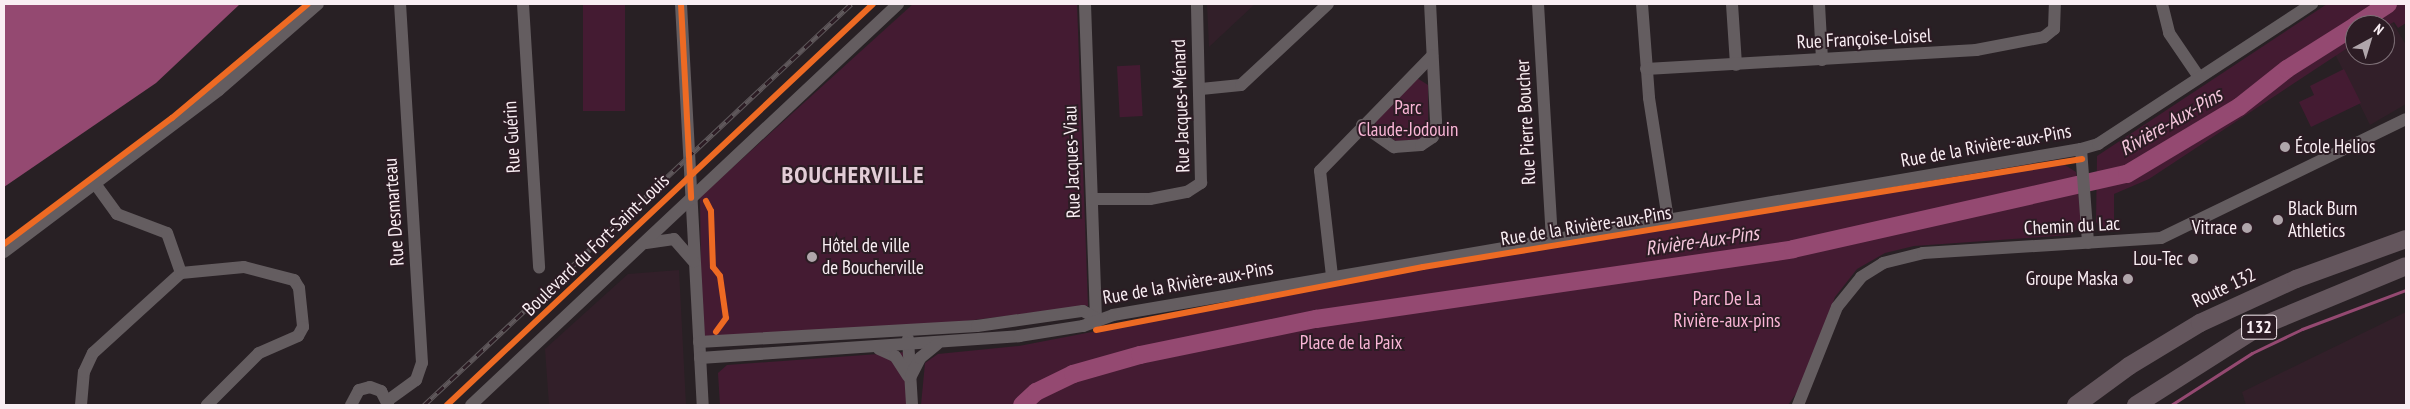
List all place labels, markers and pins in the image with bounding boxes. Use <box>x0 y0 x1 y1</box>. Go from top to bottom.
place label: École Helios <box>2295 136 2375 158</box>
marker: École Helios <box>2279 141 2291 153</box>
place label: Black Burn Athletics <box>2288 198 2358 242</box>
marker: Black Burn Athletics <box>2272 214 2284 226</box>
place label: Vitrace <box>2192 217 2237 239</box>
marker: Vitrace <box>2241 222 2253 234</box>
place label: Hôtel de ville de Boucherville <box>822 235 924 279</box>
place label: Lou-Tec <box>2133 248 2183 270</box>
marker: Hôtel de ville de Boucherville <box>806 251 818 263</box>
marker: Lou-Tec <box>2187 253 2199 265</box>
place label: Groupe Maska <box>2026 268 2118 290</box>
marker: Groupe Maska <box>2122 273 2134 285</box>

